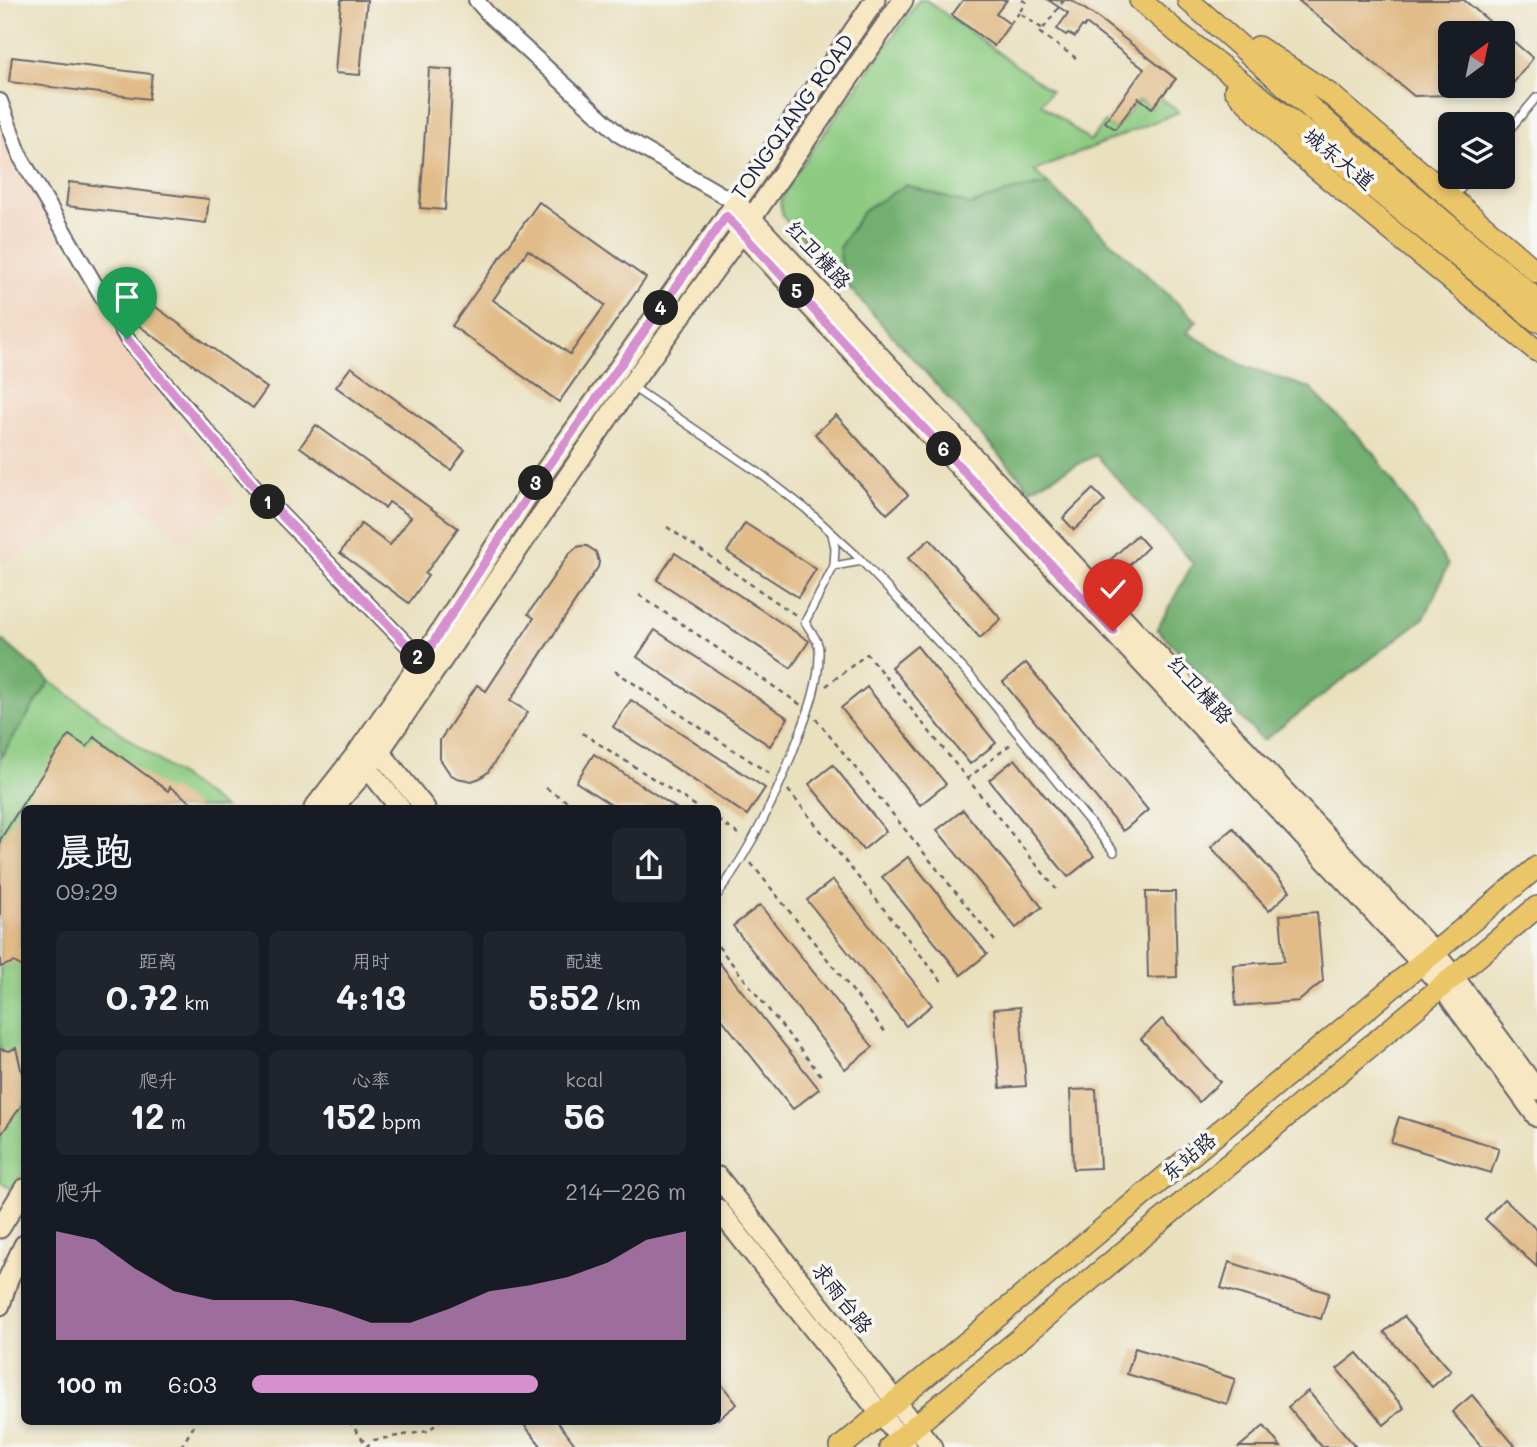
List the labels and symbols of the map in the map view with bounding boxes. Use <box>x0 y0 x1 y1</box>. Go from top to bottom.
north arrow <box>1438 21 1516 98</box>
street label: TONGQIANG ROAD <box>724 28 859 204</box>
street label: 城东大道 <box>1299 121 1381 195</box>
street label: 红卫横路 <box>781 214 858 294</box>
pin <box>97 267 157 339</box>
pin: 5 <box>780 274 814 308</box>
pin: 4 <box>644 290 678 326</box>
pin: 6 <box>926 432 962 466</box>
pin: 3 <box>518 466 554 500</box>
pin: 1 <box>250 484 286 520</box>
pin <box>1083 559 1143 631</box>
pin: 2 <box>400 640 436 674</box>
street label: 红卫横路 <box>1163 649 1240 729</box>
street label: 东站路 <box>1155 1125 1221 1186</box>
street label: 求雨台路 <box>807 1256 880 1338</box>

